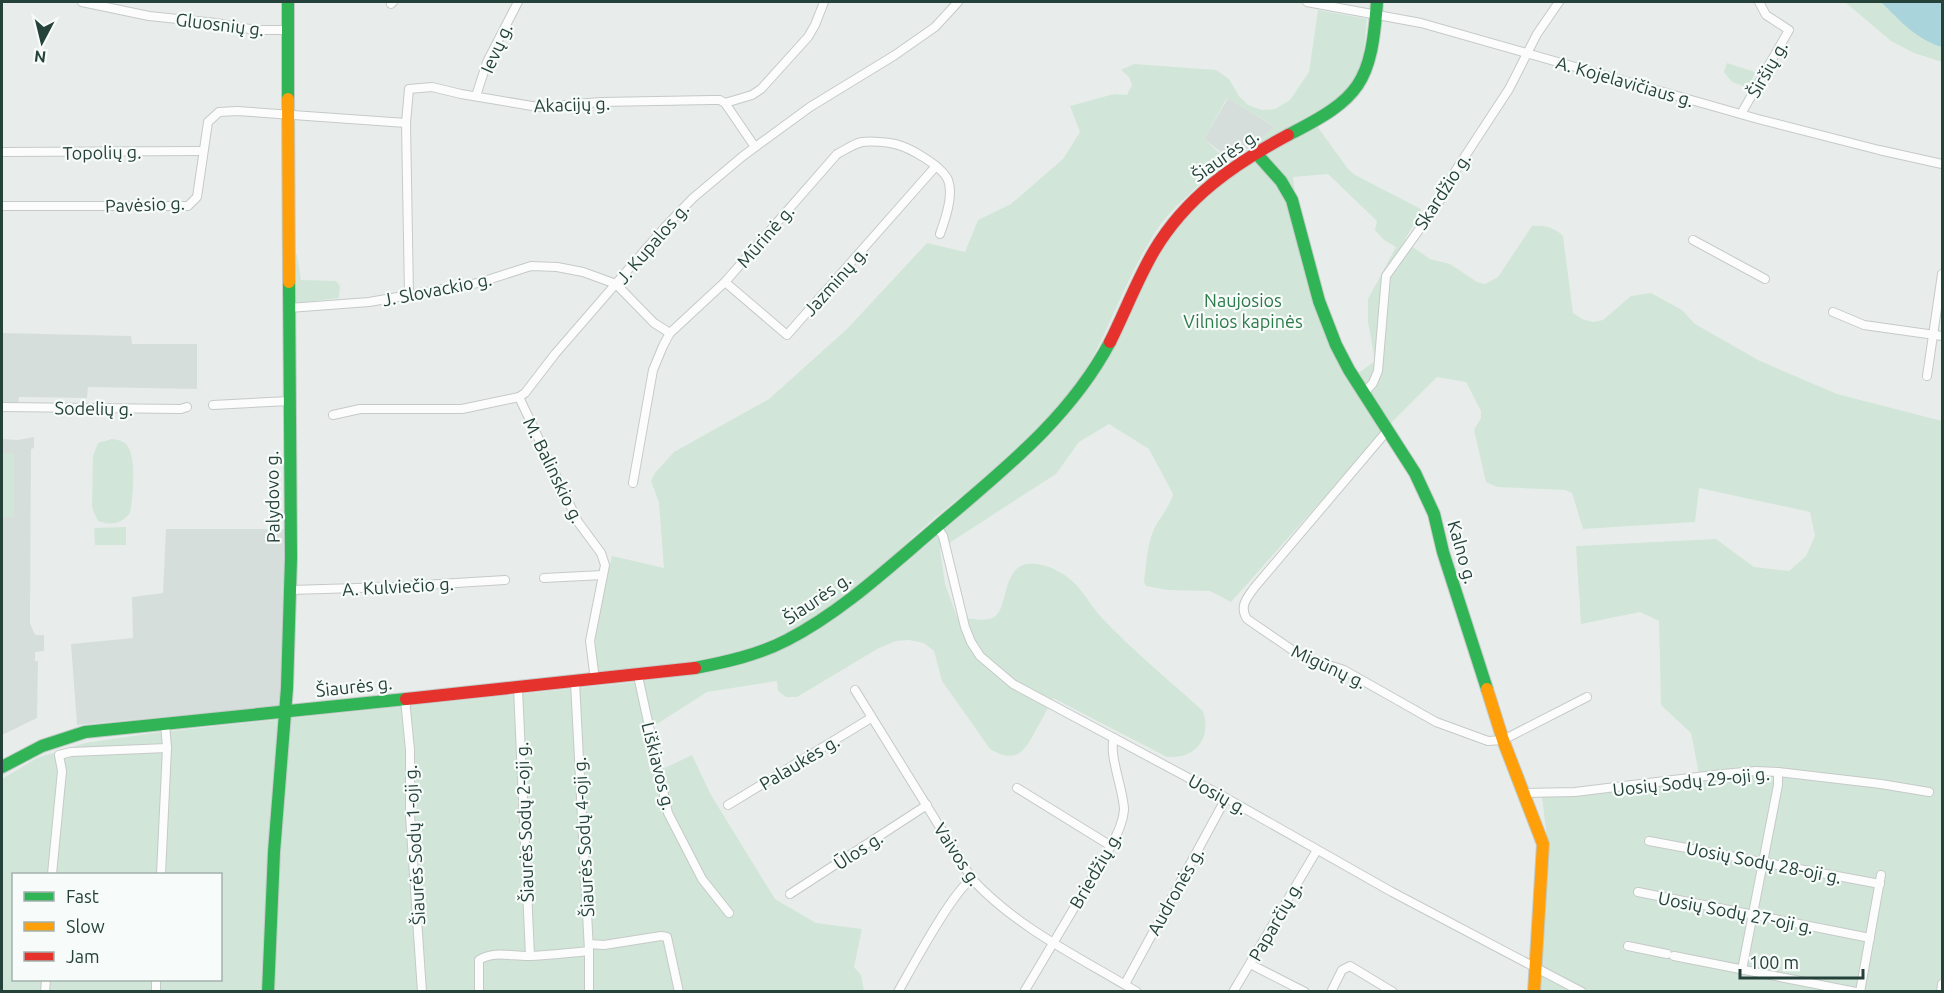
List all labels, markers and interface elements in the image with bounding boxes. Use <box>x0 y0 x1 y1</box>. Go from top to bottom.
street label: Gluosnių g. <box>175 9 265 39</box>
north arrow <box>12 12 72 72</box>
street label: Ievų g. <box>476 20 516 76</box>
street label: Širšių g. <box>1742 37 1791 101</box>
text: N <box>33 47 47 67</box>
street label: A. Kojelavičiaus g. <box>1554 52 1696 110</box>
street label: Akacijų g. <box>534 93 610 115</box>
street label: Šiaurės g. <box>1187 124 1262 185</box>
street label: Topolių g. <box>62 141 142 163</box>
street label: Skardžio g. <box>1410 149 1474 233</box>
street label: Pavėsio g. <box>105 193 185 215</box>
street label: J. Kupalos g. <box>612 199 692 287</box>
street label: Mūrinė g. <box>732 201 798 271</box>
street label: Jazminų g. <box>799 242 871 320</box>
street label: J. Slovackio g. <box>380 269 494 309</box>
park label: Naujosios Vilnios kapinės <box>1183 290 1303 331</box>
street label: Sodelių g. <box>54 397 134 419</box>
street label: M. Balinskio g. <box>520 414 588 526</box>
street label: Palydovo g. <box>261 451 283 543</box>
street label: Kalno g. <box>1444 518 1482 586</box>
street label: Šiaurės g. <box>779 567 854 628</box>
street label: A. Kulviečio g. <box>342 573 454 599</box>
street label: Migūnų g. <box>1288 640 1370 692</box>
street label: Šiaurės g. <box>315 671 393 700</box>
street label: Liškiavos g. <box>638 720 680 812</box>
street label: Palaukės g. <box>755 730 843 794</box>
street label: Šiaurės Sodų 2-oji g. <box>510 741 537 903</box>
street label: Šiaurės Sodų 4-oji g. <box>568 756 597 918</box>
street label: Uosių Sodų 29-oji g. <box>1611 763 1771 799</box>
street label: Šiaurės Sodų 1-oji g. <box>399 764 428 926</box>
street label: Uosių g. <box>1185 770 1251 818</box>
street label: Vaivos g. <box>930 819 986 889</box>
street label: Ūlos g. <box>830 827 886 873</box>
street label: Briedžių g. <box>1065 828 1125 912</box>
street label: Uosių Sodų 28-oji g. <box>1685 837 1843 887</box>
street label: Audronės g. <box>1143 844 1207 938</box>
legend <box>12 873 222 981</box>
street label: Paparčių g. <box>1244 878 1306 964</box>
text: Fast <box>66 886 99 906</box>
street label: Uosių Sodų 27-oji g. <box>1657 887 1815 937</box>
text: Slow <box>66 916 105 936</box>
scale bar <box>1740 942 1863 980</box>
text: Jam <box>66 946 100 966</box>
text: 100 m <box>1749 952 1799 972</box>

